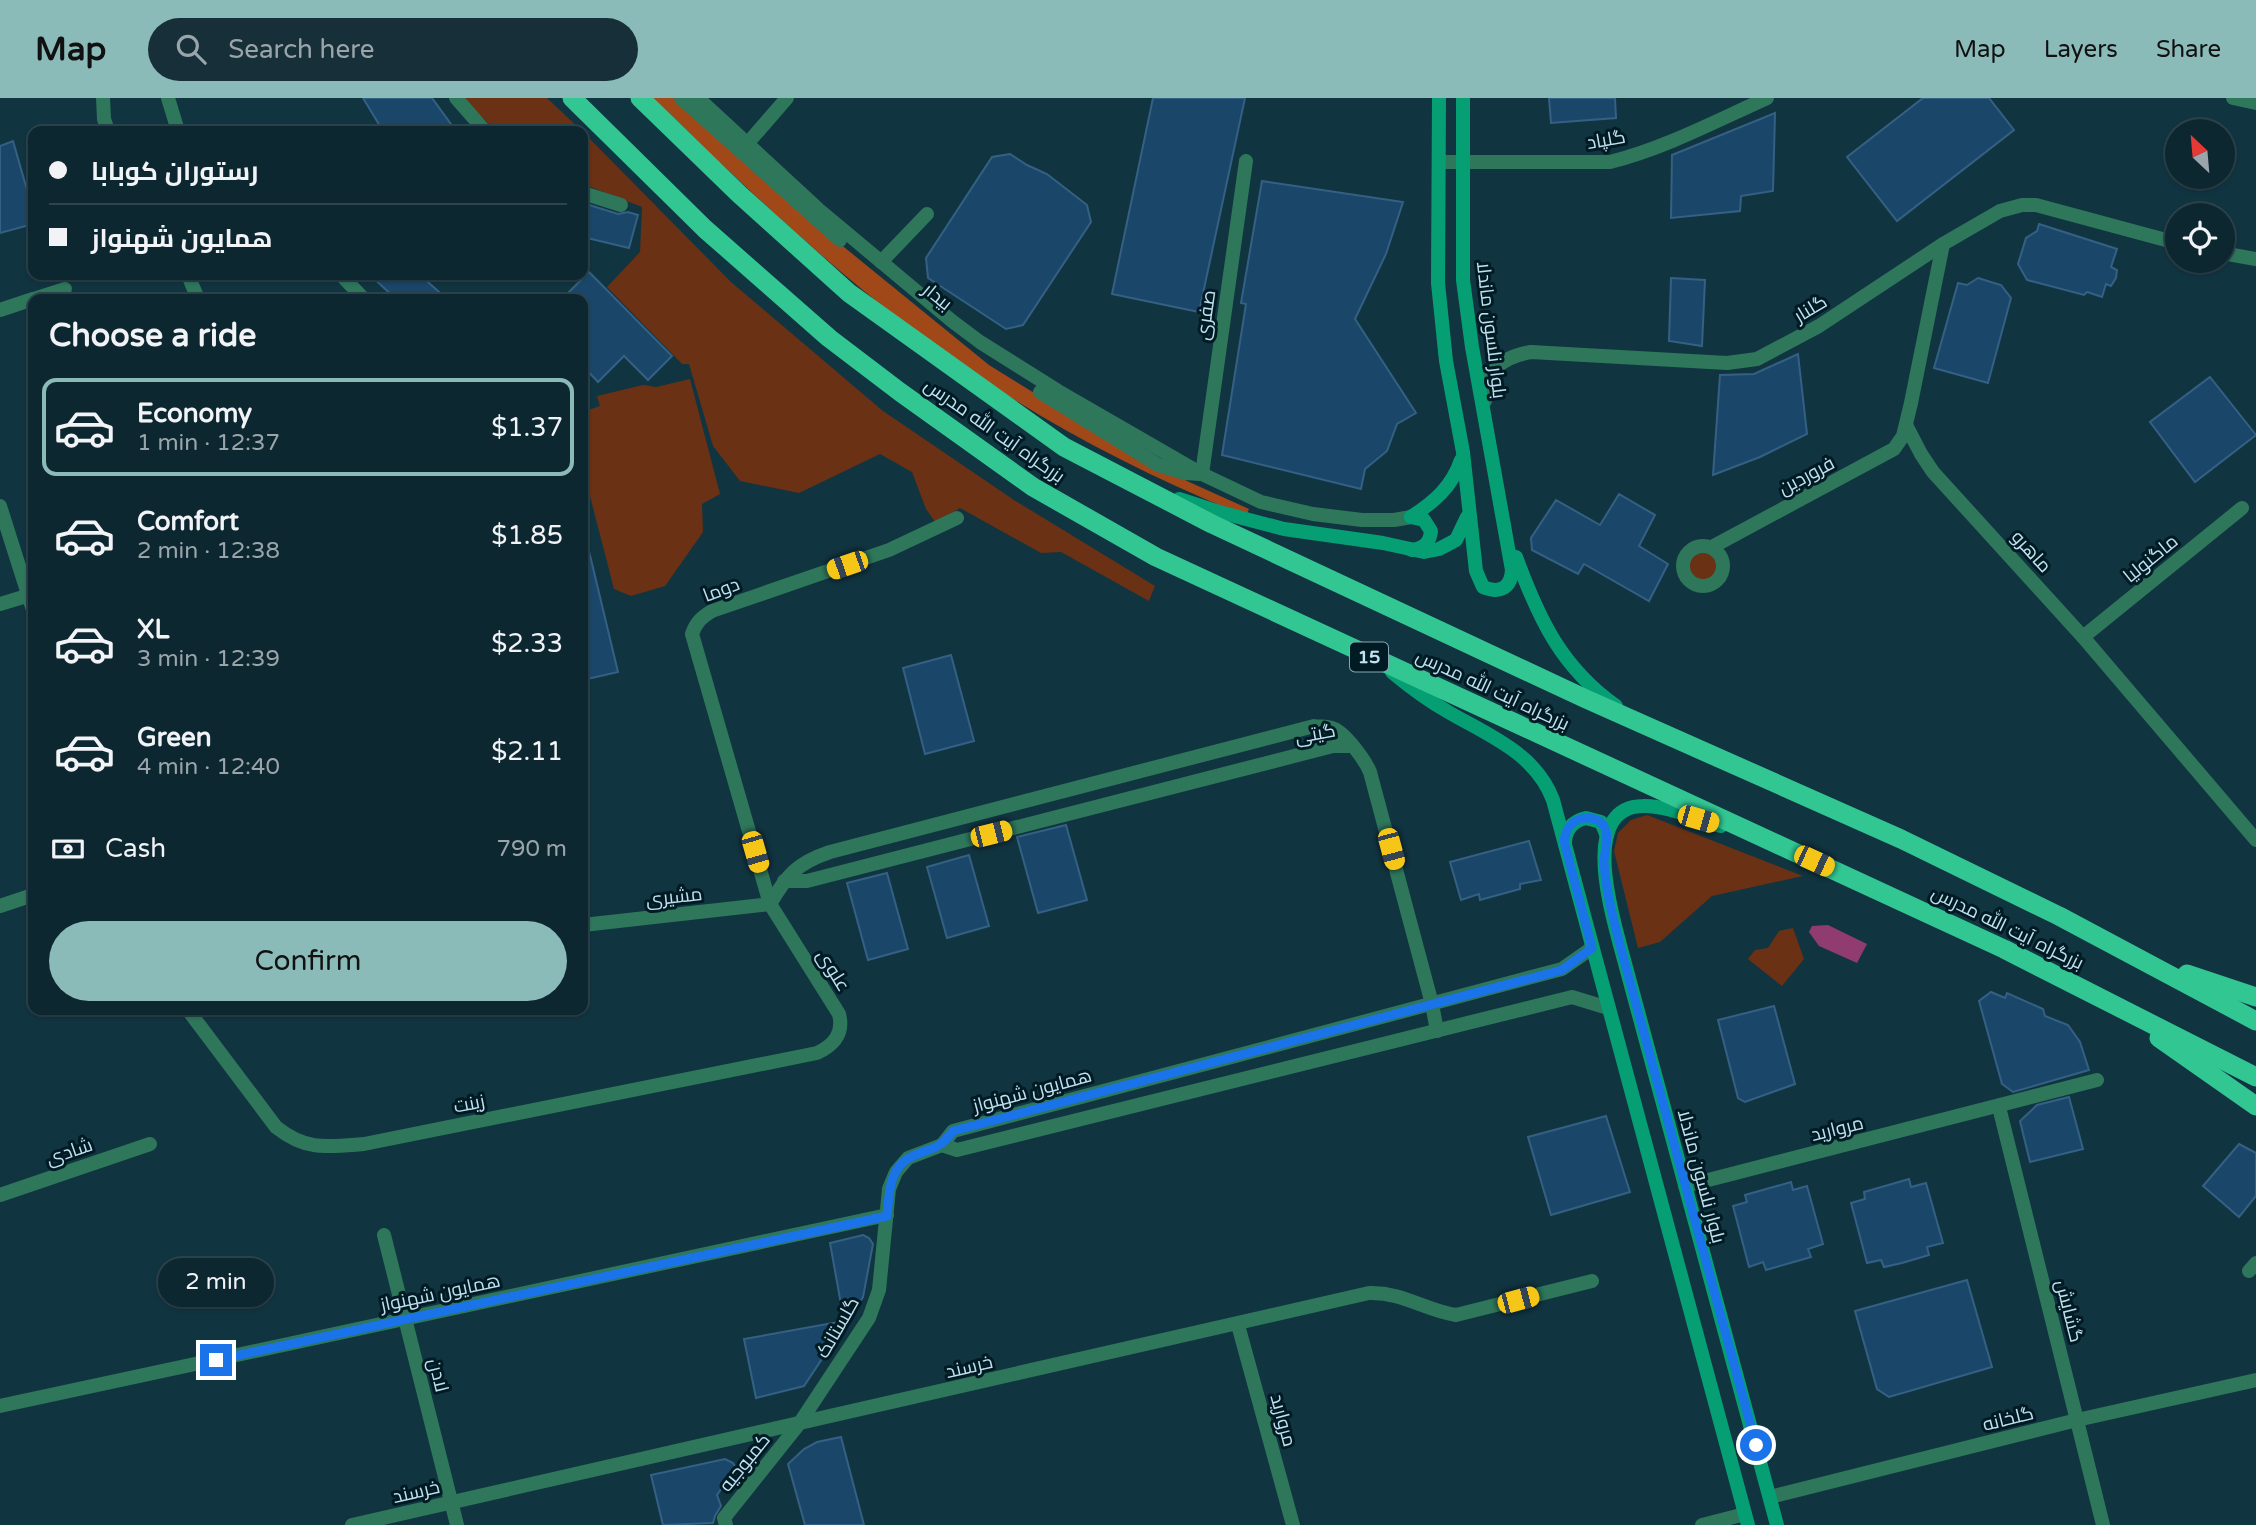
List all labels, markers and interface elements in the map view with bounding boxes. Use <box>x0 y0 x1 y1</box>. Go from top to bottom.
search box <box>148 18 638 81</box>
text: Map <box>35 30 106 69</box>
icon: search <box>172 30 210 68</box>
text: Search here <box>228 34 374 65</box>
text: Map <box>1954 35 2006 64</box>
text: Layers <box>2044 35 2118 64</box>
text: Share <box>2156 35 2221 64</box>
north arrow <box>2165 119 2235 189</box>
map controls <box>2165 119 2235 273</box>
street label: گلپاد <box>1585 126 1627 154</box>
text: رستوران کوبابا <box>91 156 258 187</box>
button: locate <box>2165 203 2235 273</box>
text: همایون شهنواز <box>91 223 272 254</box>
street label: بلوار نلسون ماندلا <box>1472 260 1510 400</box>
street label: بیدار <box>918 278 956 315</box>
street label: صفری <box>1192 289 1220 342</box>
street label: گلنار <box>1789 290 1831 328</box>
text: Choose a ride <box>49 317 256 355</box>
street label: بزرگراه آیت الله مدرس <box>920 372 1070 488</box>
icon: car <box>53 396 116 459</box>
text: Economy <box>137 398 252 429</box>
text: $1.37 <box>491 412 563 443</box>
text: 1 min · 12:37 <box>137 429 280 457</box>
street label: فروردین <box>1775 452 1838 500</box>
icon: car <box>53 504 116 567</box>
text: Comfort <box>137 506 239 537</box>
text: $1.85 <box>491 520 563 551</box>
street label: ماهرو <box>2007 526 2056 577</box>
street label: ماگنولیا <box>2119 530 2182 587</box>
text: 2 min · 12:38 <box>137 537 280 565</box>
car <box>824 548 871 582</box>
street label: دوما <box>700 573 743 607</box>
icon: car <box>53 612 116 675</box>
text: XL <box>137 614 169 645</box>
text: $2.33 <box>491 628 563 659</box>
road number: 15 <box>1350 642 1388 672</box>
street label: بزرگراه آیت الله مدرس <box>1412 643 1574 735</box>
text: 3 min · 12:39 <box>137 645 280 673</box>
icon: car <box>53 720 116 783</box>
street label: گیتی <box>1293 720 1337 748</box>
text: Green <box>137 722 212 753</box>
text: $2.11 <box>491 736 563 767</box>
text: 4 min · 12:40 <box>137 753 280 781</box>
car <box>1675 803 1722 835</box>
car <box>969 819 1014 849</box>
car <box>1376 826 1407 872</box>
car <box>740 829 771 875</box>
icon: cash <box>49 830 87 868</box>
text: Cash <box>105 833 166 864</box>
text: 790 m <box>497 835 567 863</box>
car <box>1791 843 1838 879</box>
street label: بزرگراه آیت الله مدرس <box>1928 880 2088 974</box>
street label: مشیری <box>645 883 704 911</box>
button: Confirm <box>49 921 567 1001</box>
street label: علوی <box>812 946 854 995</box>
street label: همایون شهنواز <box>969 1065 1094 1118</box>
street label: زینت <box>452 1090 487 1118</box>
street label: بلوار نلسون ماندلا <box>1673 1107 1730 1246</box>
street label: مروارید <box>1809 1112 1866 1146</box>
street label: شادی <box>43 1134 95 1170</box>
callout: 2 min <box>158 1258 274 1308</box>
text: 2 min <box>185 1268 247 1296</box>
street label: همایون شهنواز <box>377 1270 502 1317</box>
street label: گشایش <box>2051 1278 2087 1345</box>
car <box>1495 1284 1542 1316</box>
street label: گلستانک <box>812 1293 864 1362</box>
route end <box>200 1344 232 1376</box>
street label: خرسند <box>944 1351 995 1383</box>
street label: لادن <box>423 1356 453 1394</box>
street label: مروارید <box>1265 1392 1301 1449</box>
street label: گلخانه <box>1980 1402 2036 1436</box>
street label: کمبوجیه <box>715 1429 775 1496</box>
route start <box>1740 1429 1772 1461</box>
street label: خرسند <box>391 1476 442 1508</box>

